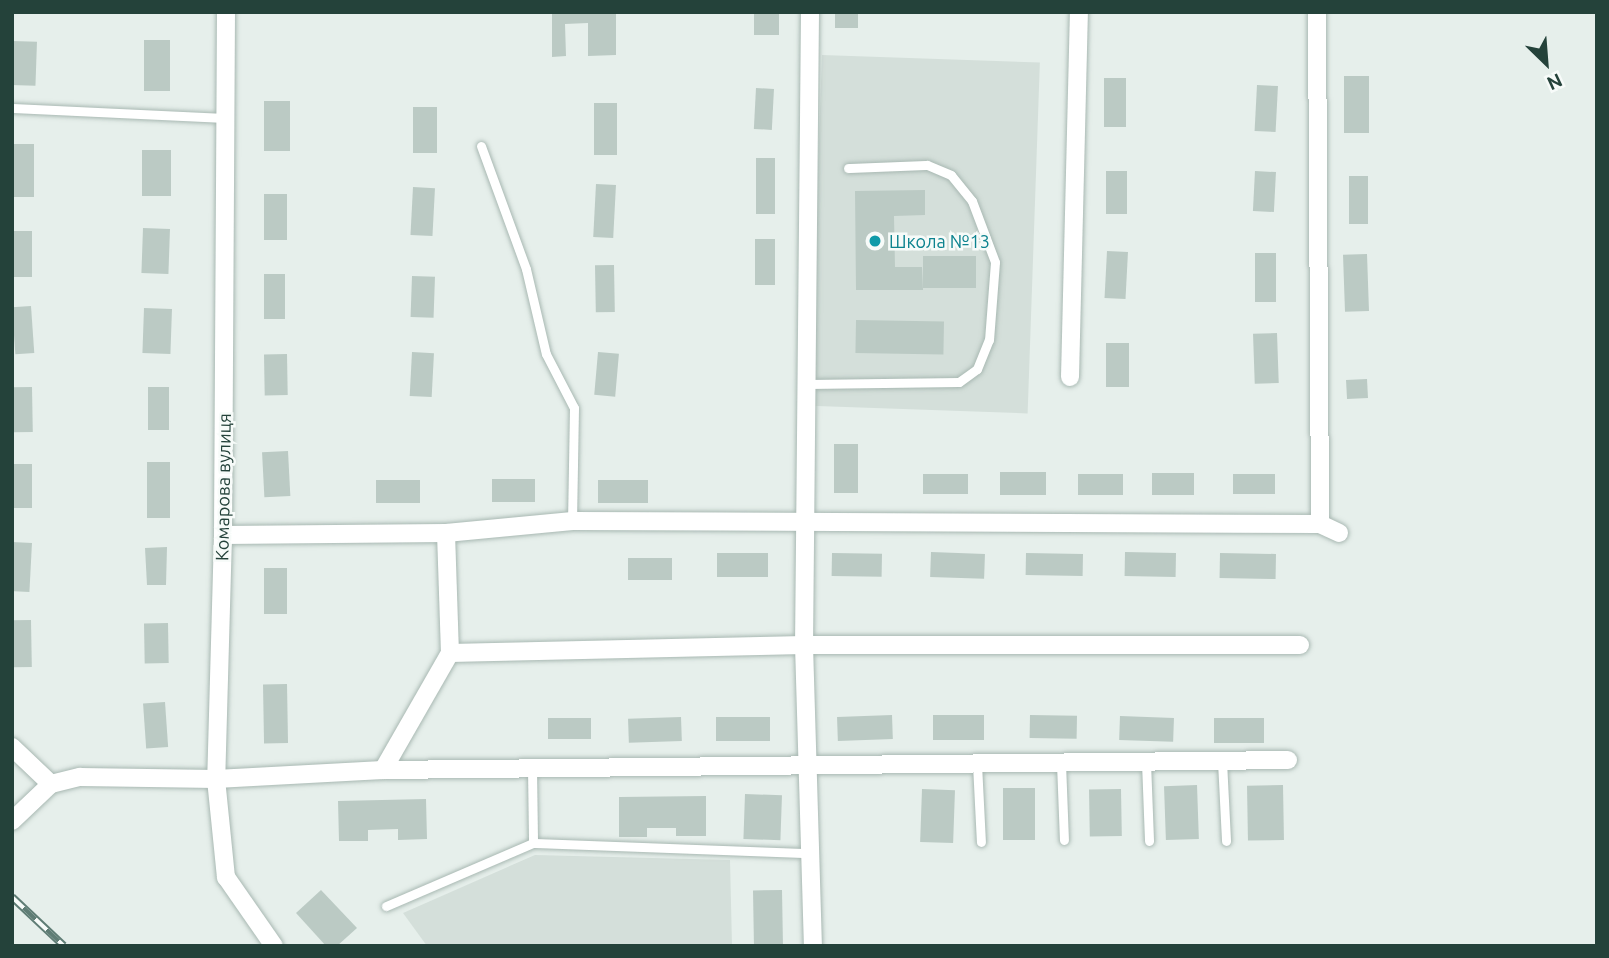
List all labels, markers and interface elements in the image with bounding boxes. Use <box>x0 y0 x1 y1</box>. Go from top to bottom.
north arrow <box>1511 28 1581 98</box>
text: N <box>1544 69 1566 95</box>
place label: Школа №13 <box>889 230 990 252</box>
marker: Школа №13 <box>867 233 883 249</box>
street label: Комарова вулиця <box>211 413 235 561</box>

